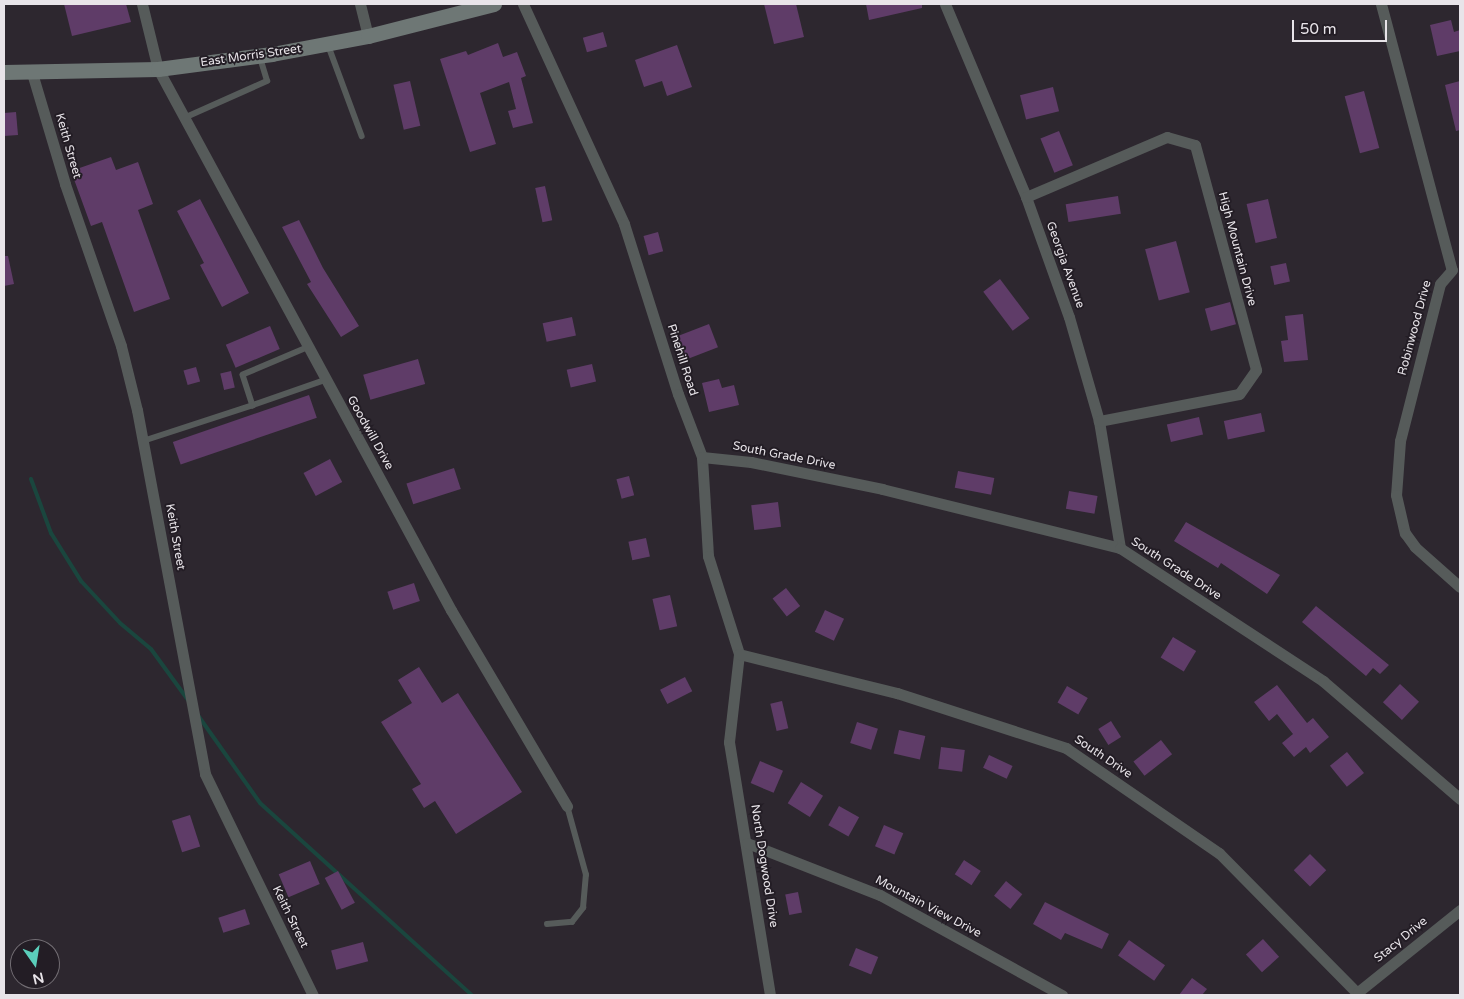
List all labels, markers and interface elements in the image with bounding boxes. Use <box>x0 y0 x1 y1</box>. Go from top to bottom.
scale bar <box>1294 10 1389 42</box>
text: 50 m <box>1300 20 1337 38</box>
street label: East Morris Street <box>200 42 302 70</box>
street label: Keith Street <box>52 112 84 180</box>
street label: High Mountain Drive <box>1215 190 1259 308</box>
street label: Georgia Avenue <box>1043 220 1087 310</box>
street label: Robinwood Drive <box>1395 279 1435 377</box>
street label: Pinehill Road <box>664 322 700 398</box>
street label: Goodwill Drive <box>344 393 396 473</box>
street label: South Grade Drive <box>731 439 837 473</box>
street label: Keith Street <box>162 503 188 571</box>
street label: South Grade Drive <box>1128 535 1224 603</box>
street label: South Drive <box>1071 732 1135 782</box>
street label: North Dogwood Drive <box>747 803 781 929</box>
street label: Mountain View Drive <box>873 873 983 941</box>
street label: Keith Street <box>269 884 311 950</box>
street label: Stacy Drive <box>1372 914 1430 966</box>
north arrow <box>10 939 60 989</box>
text: N <box>31 969 46 988</box>

